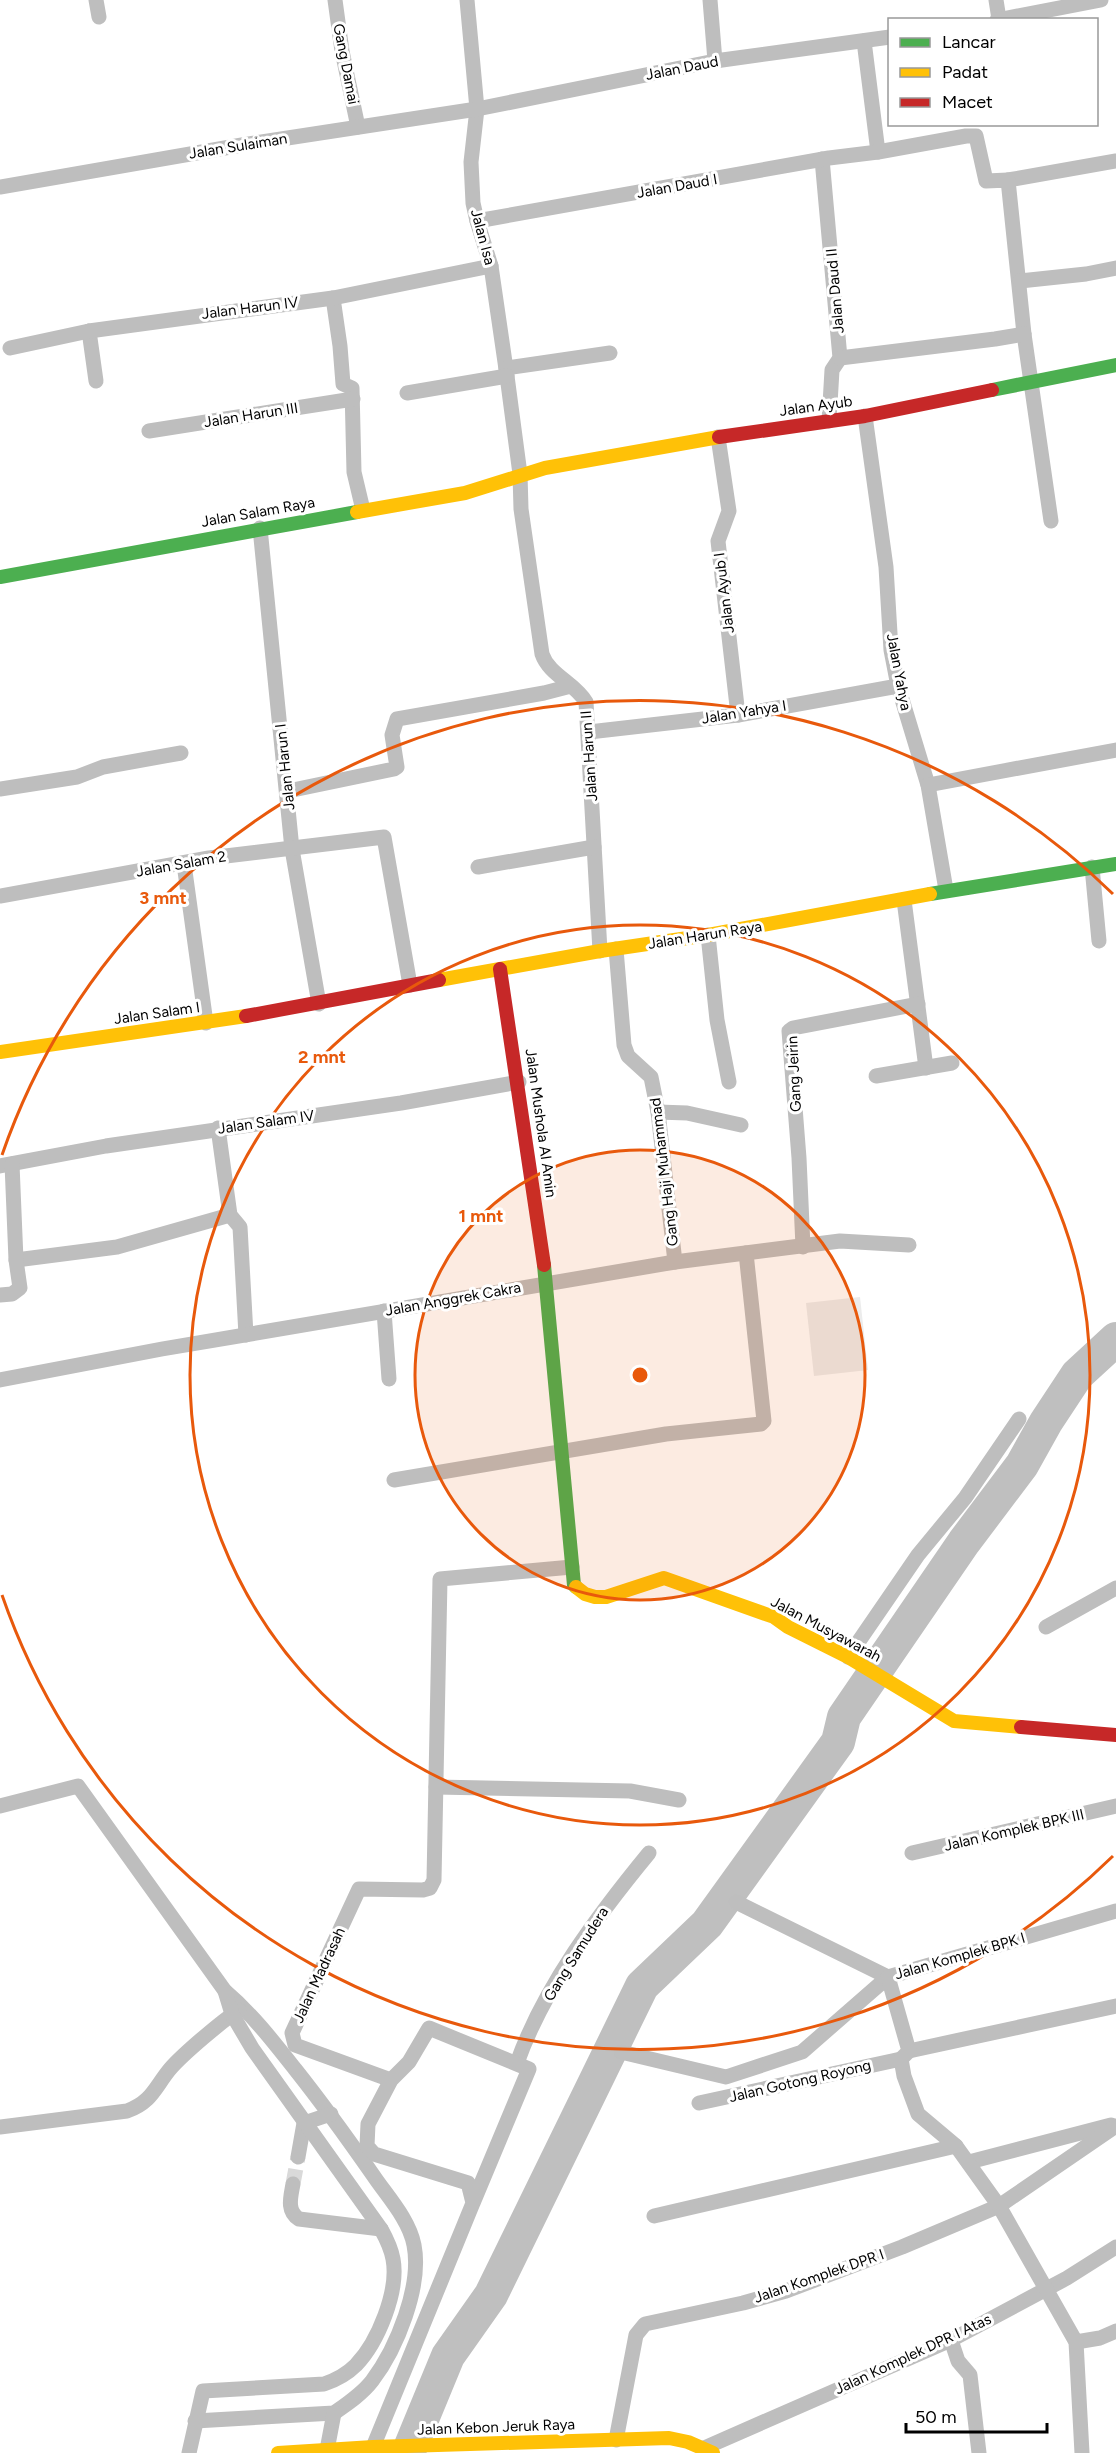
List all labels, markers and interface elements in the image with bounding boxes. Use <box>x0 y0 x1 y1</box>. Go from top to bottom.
legend <box>888 18 1098 126</box>
street label: Gang Damai <box>329 22 363 106</box>
text: Lancar <box>942 31 996 53</box>
street label: Jalan Daud <box>644 52 720 84</box>
text: Padat <box>942 61 988 83</box>
text: Macet <box>942 91 993 113</box>
street label: Jalan Sulaiman <box>188 129 288 163</box>
street label: Jalan Daud I <box>635 170 719 202</box>
street label: Jalan Isa <box>467 207 499 267</box>
street label: Jalan Daud II <box>822 248 848 334</box>
street label: Jalan Harun IV <box>201 293 300 323</box>
street label: Jalan Ayub <box>778 392 854 420</box>
street label: Jalan Harun III <box>203 399 299 431</box>
street label: Jalan Salam Raya <box>200 493 316 531</box>
street label: Jalan Ayub I <box>710 552 738 634</box>
street label: Jalan Yahya <box>883 632 915 712</box>
street label: Jalan Yahya I <box>700 696 788 728</box>
street label: Jalan Harun II <box>577 710 601 802</box>
street label: Jalan Harun I <box>272 723 298 811</box>
street label: Jalan Salam 2 <box>135 847 227 881</box>
text: 3 mnt <box>139 887 187 909</box>
street label: Jalan Harun Raya <box>647 917 763 953</box>
street label: Jalan Salam I <box>113 998 201 1028</box>
street label: Gang Jeirin <box>783 1035 805 1113</box>
text: 2 mnt <box>298 1046 346 1068</box>
street label: Jalan Mushola Al Amin <box>522 1047 560 1199</box>
street label: Gang Haji Muhammad <box>646 1097 682 1247</box>
street label: Jalan Salam IV <box>217 1106 316 1138</box>
text: 1 mnt <box>458 1205 504 1227</box>
street label: Jalan Anggrek Cakra <box>384 1278 522 1320</box>
centre of rings <box>630 1365 650 1385</box>
street label: Jalan Musyawarah <box>768 1592 884 1666</box>
street label: Jalan Komplek BPK III <box>942 1805 1086 1855</box>
street label: Gang Samudera <box>540 1904 612 2004</box>
street label: Jalan Madrasah <box>289 1924 349 2026</box>
street label: Jalan Komplek BPK I <box>893 1929 1027 1983</box>
street label: Jalan Gotong Royong <box>727 2056 873 2106</box>
street label: Jalan Komplek DPR I <box>752 2245 886 2307</box>
street label: Jalan Komplek DPR I Atas <box>832 2310 994 2398</box>
scale bar <box>906 2396 1047 2434</box>
text: 50 m <box>915 2406 957 2428</box>
street label: Jalan Kebon Jeruk Raya <box>417 2415 575 2439</box>

